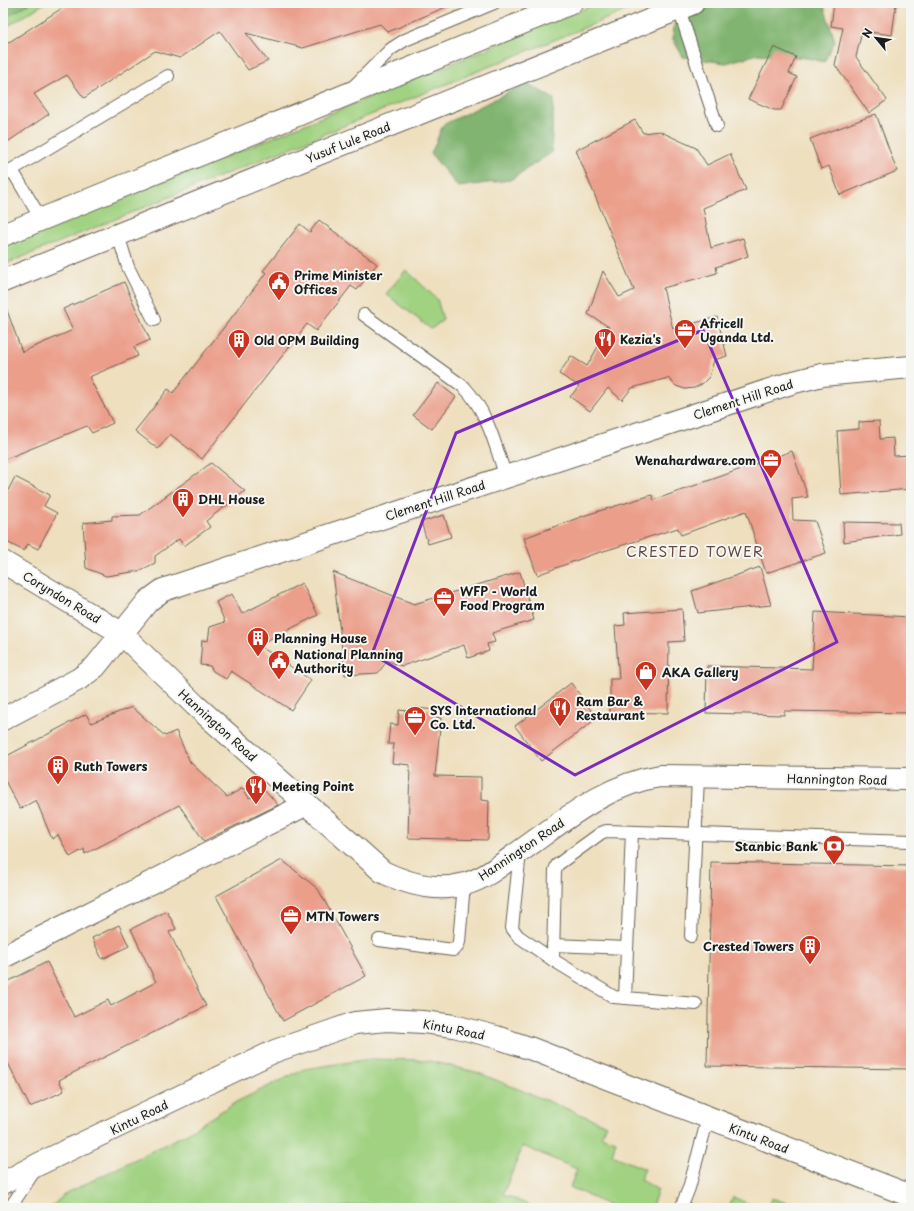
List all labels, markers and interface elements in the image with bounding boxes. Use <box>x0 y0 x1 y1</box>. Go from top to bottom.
north arrow <box>856 18 896 58</box>
text: N <box>857 25 877 41</box>
street label: Yusuf Lule Road <box>303 117 393 167</box>
place label: Prime Minister Offices <box>294 266 383 298</box>
public building icon: Prime Minister Offices <box>266 269 292 302</box>
place label: Africell Uganda Ltd. <box>700 314 774 346</box>
office icon: Africell Uganda Ltd. <box>672 317 698 350</box>
restaurant icon: Kezia's <box>592 326 618 359</box>
building icon: Old OPM Building <box>226 327 252 360</box>
place label: Kezia's <box>620 330 661 348</box>
place label: Old OPM Building <box>254 331 359 349</box>
street label: Clement Hill Road <box>691 374 795 424</box>
office icon: Wenahardware.com <box>758 447 784 480</box>
place label: Wenahardware.com <box>635 451 756 469</box>
street label: Clement Hill Road <box>383 475 487 525</box>
building icon: DHL House <box>170 486 196 519</box>
place label: DHL House <box>198 490 265 508</box>
district label: CRESTED TOWER <box>626 541 764 562</box>
street label: Coryndon Road <box>19 567 105 627</box>
place label: WFP - World Food Program <box>460 582 545 614</box>
office icon: WFP - World Food Program <box>431 585 457 618</box>
building icon: Planning House <box>245 625 271 658</box>
place label: Planning House <box>274 629 367 647</box>
place label: National Planning Authority <box>294 645 403 677</box>
public building icon: National Planning Authority <box>266 648 292 681</box>
shop icon: AKA Gallery <box>633 659 659 692</box>
place label: AKA Gallery <box>662 663 739 681</box>
street label: Hannington Road <box>175 685 261 765</box>
place label: Ram Bar & Restaurant <box>576 692 645 724</box>
restaurant icon: Ram Bar & Restaurant <box>547 695 573 728</box>
place label: SYS International Co. Ltd. <box>430 701 536 733</box>
office icon: SYS International Co. Ltd. <box>402 704 428 737</box>
building icon: Ruth Towers <box>45 753 71 786</box>
place label: Ruth Towers <box>74 757 148 775</box>
street label: Hannington Road <box>787 769 887 789</box>
restaurant icon: Meeting Point <box>243 773 269 806</box>
place label: Meeting Point <box>272 777 354 795</box>
street label: Hannington Road <box>474 813 568 885</box>
bank icon: Stanbic Bank <box>821 833 847 866</box>
place label: Stanbic Bank <box>735 837 818 855</box>
office icon: MTN Towers <box>278 903 304 936</box>
place label: MTN Towers <box>306 907 379 925</box>
building icon: Crested Towers <box>797 933 823 966</box>
place label: Crested Towers <box>703 937 794 955</box>
street label: Kintu Road <box>422 1014 486 1044</box>
street label: Kintu Road <box>107 1095 171 1139</box>
street label: Kintu Road <box>727 1118 791 1158</box>

